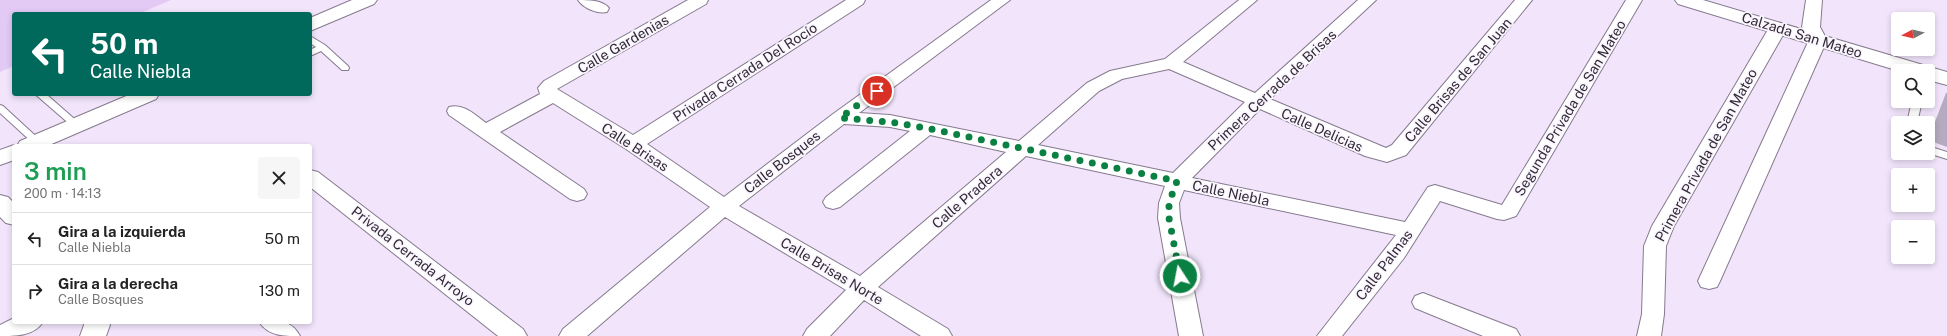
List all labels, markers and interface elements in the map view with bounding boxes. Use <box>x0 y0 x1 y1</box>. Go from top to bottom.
street label: Calzada San Mateo <box>1740 9 1864 61</box>
street label: Calle Gardenias <box>575 11 671 77</box>
north arrow <box>1891 12 1935 56</box>
map controls <box>1891 12 1935 264</box>
street label: Calle Brisas de San Juan <box>1401 15 1515 145</box>
street label: Segunda Privada de San Mateo <box>1511 17 1629 199</box>
street label: Privada Cerrada Del Rocío <box>670 19 820 125</box>
street label: Primera Cerrada de Brisas <box>1205 26 1339 154</box>
text: 50 m <box>90 27 158 60</box>
icon: left <box>24 28 76 80</box>
text: Calle Niebla <box>90 61 191 82</box>
button: search <box>1891 64 1935 108</box>
street label: Primera Privada de San Mateo <box>1652 66 1760 244</box>
pin <box>860 74 894 108</box>
icon: arrive <box>866 80 888 102</box>
street label: Calle Delicias <box>1279 105 1365 155</box>
button: layers <box>1891 116 1935 160</box>
street label: Calle Brisas <box>599 119 671 175</box>
street label: Calle Bosques <box>741 127 823 197</box>
text: 3 min <box>24 157 87 185</box>
button: close <box>258 157 300 199</box>
street label: Calle Pradera <box>929 162 1005 232</box>
button: + <box>1891 168 1935 212</box>
street label: Calle Niebla <box>1191 177 1271 209</box>
text: 200 m · 14:13 <box>24 186 101 201</box>
street label: Privada Cerrada Arroyo <box>348 203 478 309</box>
button: − <box>1891 220 1935 264</box>
text: Gira a la izquierda <box>58 223 186 240</box>
street label: Calle Palmas <box>1352 227 1416 303</box>
icon: left <box>24 228 46 250</box>
text: 50 m <box>265 230 300 247</box>
street label: Calle Brisas Norte <box>778 234 886 308</box>
text: Calle Niebla <box>58 240 131 255</box>
position arrow <box>1159 255 1201 297</box>
text: Gira a la derecha <box>58 275 178 292</box>
icon: right <box>24 280 46 302</box>
text: 130 m <box>259 282 300 299</box>
text: Calle Bosques <box>58 292 144 307</box>

